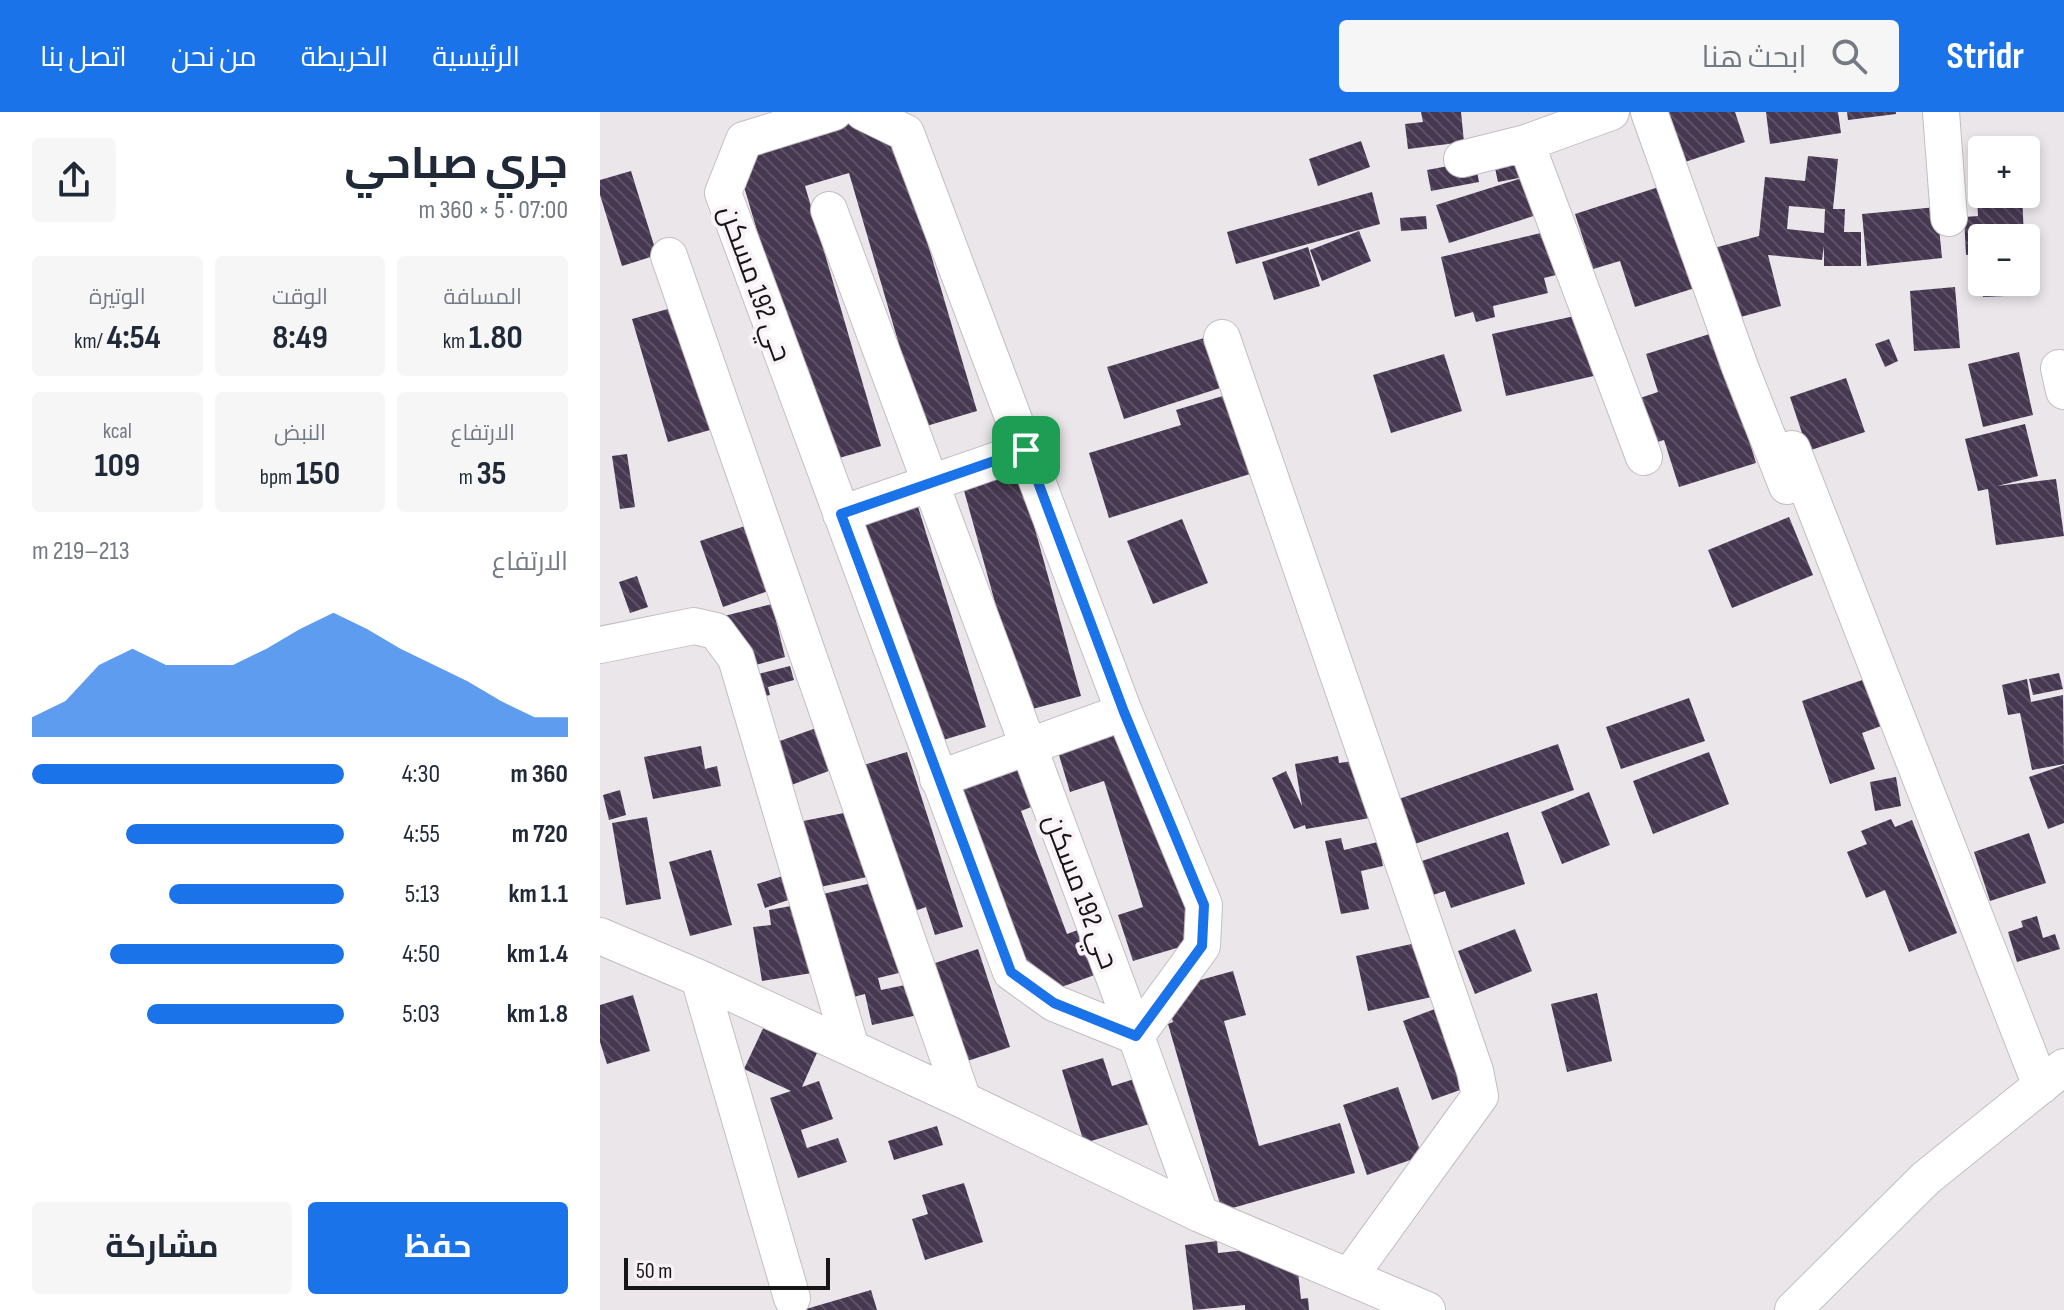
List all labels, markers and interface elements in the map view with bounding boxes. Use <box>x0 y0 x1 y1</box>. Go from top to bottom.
search box <box>1339 20 1899 92</box>
icon: search <box>1827 34 1871 78</box>
text: Stridr <box>1947 34 2024 79</box>
text: ابحث هنا <box>1702 40 1807 76</box>
text: اتصل بنا <box>40 41 127 74</box>
text: من نحن <box>171 41 257 74</box>
text: الخريطة <box>301 41 388 74</box>
text: الرئيسية <box>432 41 520 74</box>
map controls <box>1968 136 2040 296</box>
button: + <box>1968 136 2040 208</box>
button: share <box>32 138 116 222</box>
text: جري صباحي <box>344 138 568 191</box>
text: 07:00 · 5 × 360 m <box>419 195 568 226</box>
street label: حي 192 مسكن <box>707 201 798 367</box>
button: − <box>1968 224 2040 296</box>
text: الوتيرة <box>89 284 146 311</box>
text: الوقت <box>272 284 328 311</box>
text: المسافة <box>444 284 522 311</box>
text: 4:54 <box>106 317 161 358</box>
text: 8:49 <box>272 317 328 358</box>
text: 1.80 <box>469 317 523 358</box>
text: /km <box>74 328 106 355</box>
text: km <box>443 328 469 355</box>
pin <box>992 416 1060 484</box>
text: kcal <box>103 418 132 445</box>
text: النبض <box>274 420 326 447</box>
text: الارتفاع <box>450 420 515 447</box>
icon: arrive <box>1004 428 1048 472</box>
text: 109 <box>95 445 140 486</box>
text: 150 <box>296 453 340 494</box>
text: 35 <box>476 453 507 494</box>
text: bpm <box>260 464 296 491</box>
text: m <box>459 464 476 491</box>
text: 213–219 m <box>32 536 130 567</box>
text: الارتفاع <box>492 547 568 578</box>
text: 4:30 <box>402 759 440 790</box>
text: 360 m <box>510 759 568 790</box>
street label: حي 192 مسكن <box>1032 810 1125 975</box>
text: 4:55 <box>403 819 440 850</box>
text: 720 m <box>512 819 568 850</box>
text: 5:13 <box>405 879 440 910</box>
text: 1.1 km <box>509 879 568 910</box>
text: 4:50 <box>402 939 440 970</box>
text: 1.4 km <box>507 939 568 970</box>
text: 5:03 <box>402 999 440 1030</box>
text: 1.8 km <box>507 999 568 1030</box>
button: مشاركة <box>32 1202 292 1294</box>
button: حفظ <box>308 1202 568 1294</box>
scale bar <box>624 1254 830 1290</box>
text: 50 m <box>636 1258 672 1285</box>

